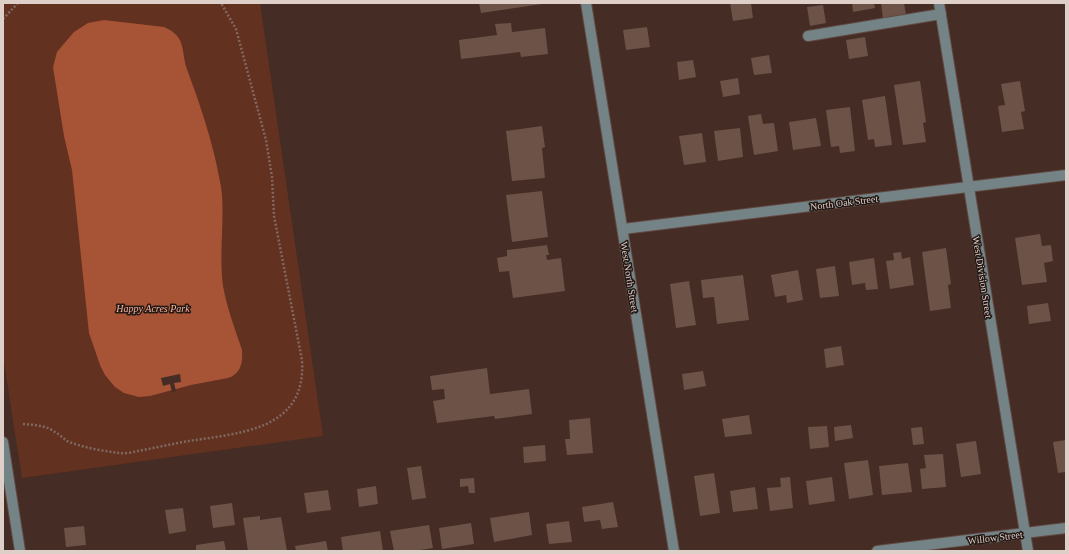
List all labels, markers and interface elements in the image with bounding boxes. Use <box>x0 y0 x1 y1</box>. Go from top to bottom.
street label: North Oak Street <box>809 193 879 212</box>
street label: West Division Street <box>971 235 994 319</box>
street label: West North Street <box>618 241 641 313</box>
park label: Happy Acres Park <box>115 303 190 314</box>
street label: Willow Street <box>967 529 1023 546</box>

